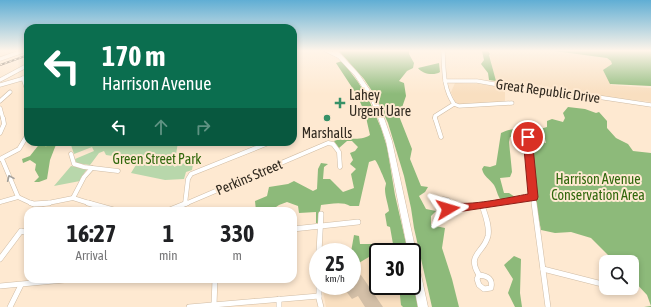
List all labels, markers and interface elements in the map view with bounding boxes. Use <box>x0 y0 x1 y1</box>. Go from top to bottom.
icon: left <box>36 40 88 92</box>
text: 170 m <box>102 40 165 72</box>
text: Harrison Avenue <box>102 73 211 94</box>
street label: Great Republic Drive <box>495 76 601 106</box>
place label: Lahey Urgent Uare <box>349 87 411 119</box>
marker: Lahey Urgent Uare <box>334 97 346 109</box>
marker: Marshalls <box>322 113 332 123</box>
icon: left <box>108 116 130 138</box>
icon: ahead <box>150 116 172 138</box>
icon: right <box>192 116 214 138</box>
pin <box>511 120 545 154</box>
place label: Marshalls <box>302 125 352 141</box>
icon: arrive <box>517 126 539 148</box>
park label: Green Street Park <box>113 151 201 167</box>
street label: Perkins Street <box>213 156 285 198</box>
park label: Harrison Avenue Conservation Area <box>551 171 645 203</box>
one-way arrow <box>7 175 15 182</box>
position arrow <box>427 188 469 230</box>
text: 16:27 <box>67 220 116 247</box>
text: 1 <box>163 220 174 247</box>
text: 330 <box>220 220 254 247</box>
speed limit sign: 30 <box>369 243 421 295</box>
text: Arrival <box>76 248 107 263</box>
text: min <box>159 248 178 263</box>
text: m <box>233 248 242 263</box>
text: 25 <box>326 252 344 275</box>
map controls <box>599 255 639 295</box>
button: search <box>599 255 639 295</box>
text: km/h <box>325 273 345 284</box>

